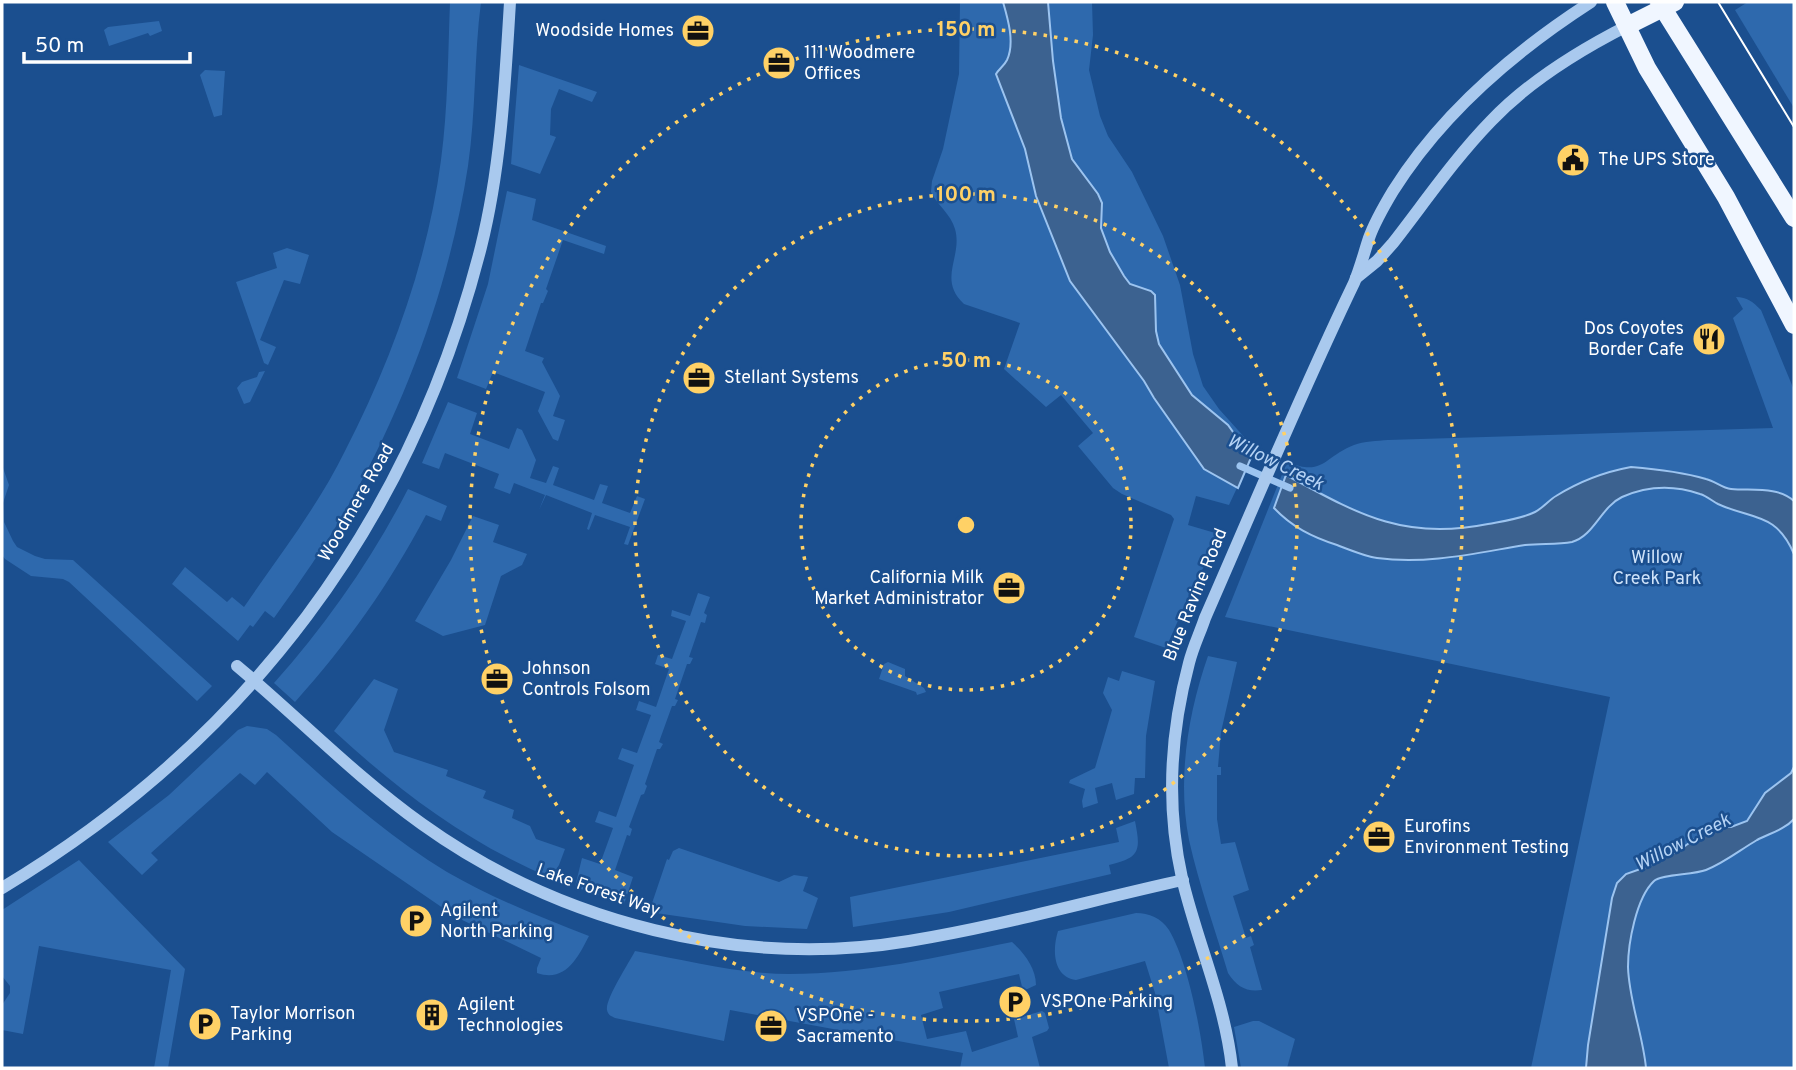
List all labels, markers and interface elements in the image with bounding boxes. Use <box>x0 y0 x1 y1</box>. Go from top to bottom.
office icon: Woodside Homes <box>679 12 717 50</box>
text: 150 m <box>937 17 995 44</box>
place label: Woodside Homes <box>535 20 674 43</box>
scale bar <box>24 21 191 65</box>
text: 50 m <box>35 33 84 60</box>
place label: 111 Woodmere Offices <box>804 42 915 86</box>
office icon: 111 Woodmere Offices <box>760 44 798 82</box>
public building icon: The UPS Store <box>1554 141 1592 179</box>
place label: The UPS Store <box>1598 149 1715 172</box>
text: 100 m <box>936 182 996 209</box>
place label: Dos Coyotes Border Cafe <box>1584 318 1684 362</box>
restaurant icon: Dos Coyotes Border Cafe <box>1690 320 1728 358</box>
text: 50 m <box>941 348 991 375</box>
office icon: Stellant Systems <box>680 359 718 397</box>
place label: Stellant Systems <box>724 367 859 390</box>
water label: Willow Creek <box>1223 429 1328 497</box>
street label: Woodmere Road <box>314 440 400 566</box>
centre of rings <box>954 513 978 537</box>
street label: Blue Ravine Road <box>1159 525 1233 665</box>
park label: Willow Creek Park <box>1613 547 1701 591</box>
place label: California Milk Market Administrator <box>814 567 984 611</box>
office icon: California Milk Market Administrator <box>990 569 1028 607</box>
place label: Johnson Controls Folsom <box>522 658 651 702</box>
office icon: Johnson Controls Folsom <box>478 660 516 698</box>
water label: Willow Creek <box>1631 808 1735 877</box>
place label: Eurofins Environment Testing <box>1404 816 1569 860</box>
office icon: Eurofins Environment Testing <box>1360 818 1398 856</box>
street label: Lake Forest Way <box>533 859 663 923</box>
place label: Agilent North Parking <box>440 900 553 944</box>
parking icon: Agilent North Parking <box>397 902 435 940</box>
parking icon: VSPOne Parking <box>996 983 1034 1021</box>
place label: VSPOne Parking <box>1040 991 1173 1014</box>
place label: Agilent Technologies <box>457 994 563 1038</box>
building icon: Agilent Technologies <box>413 996 451 1034</box>
place label: Taylor Morrison Parking <box>230 1003 355 1047</box>
parking icon: Taylor Morrison Parking <box>186 1005 224 1043</box>
place label: VSPOne - Sacramento <box>796 1005 894 1049</box>
office icon: VSPOne - Sacramento <box>752 1007 790 1045</box>

